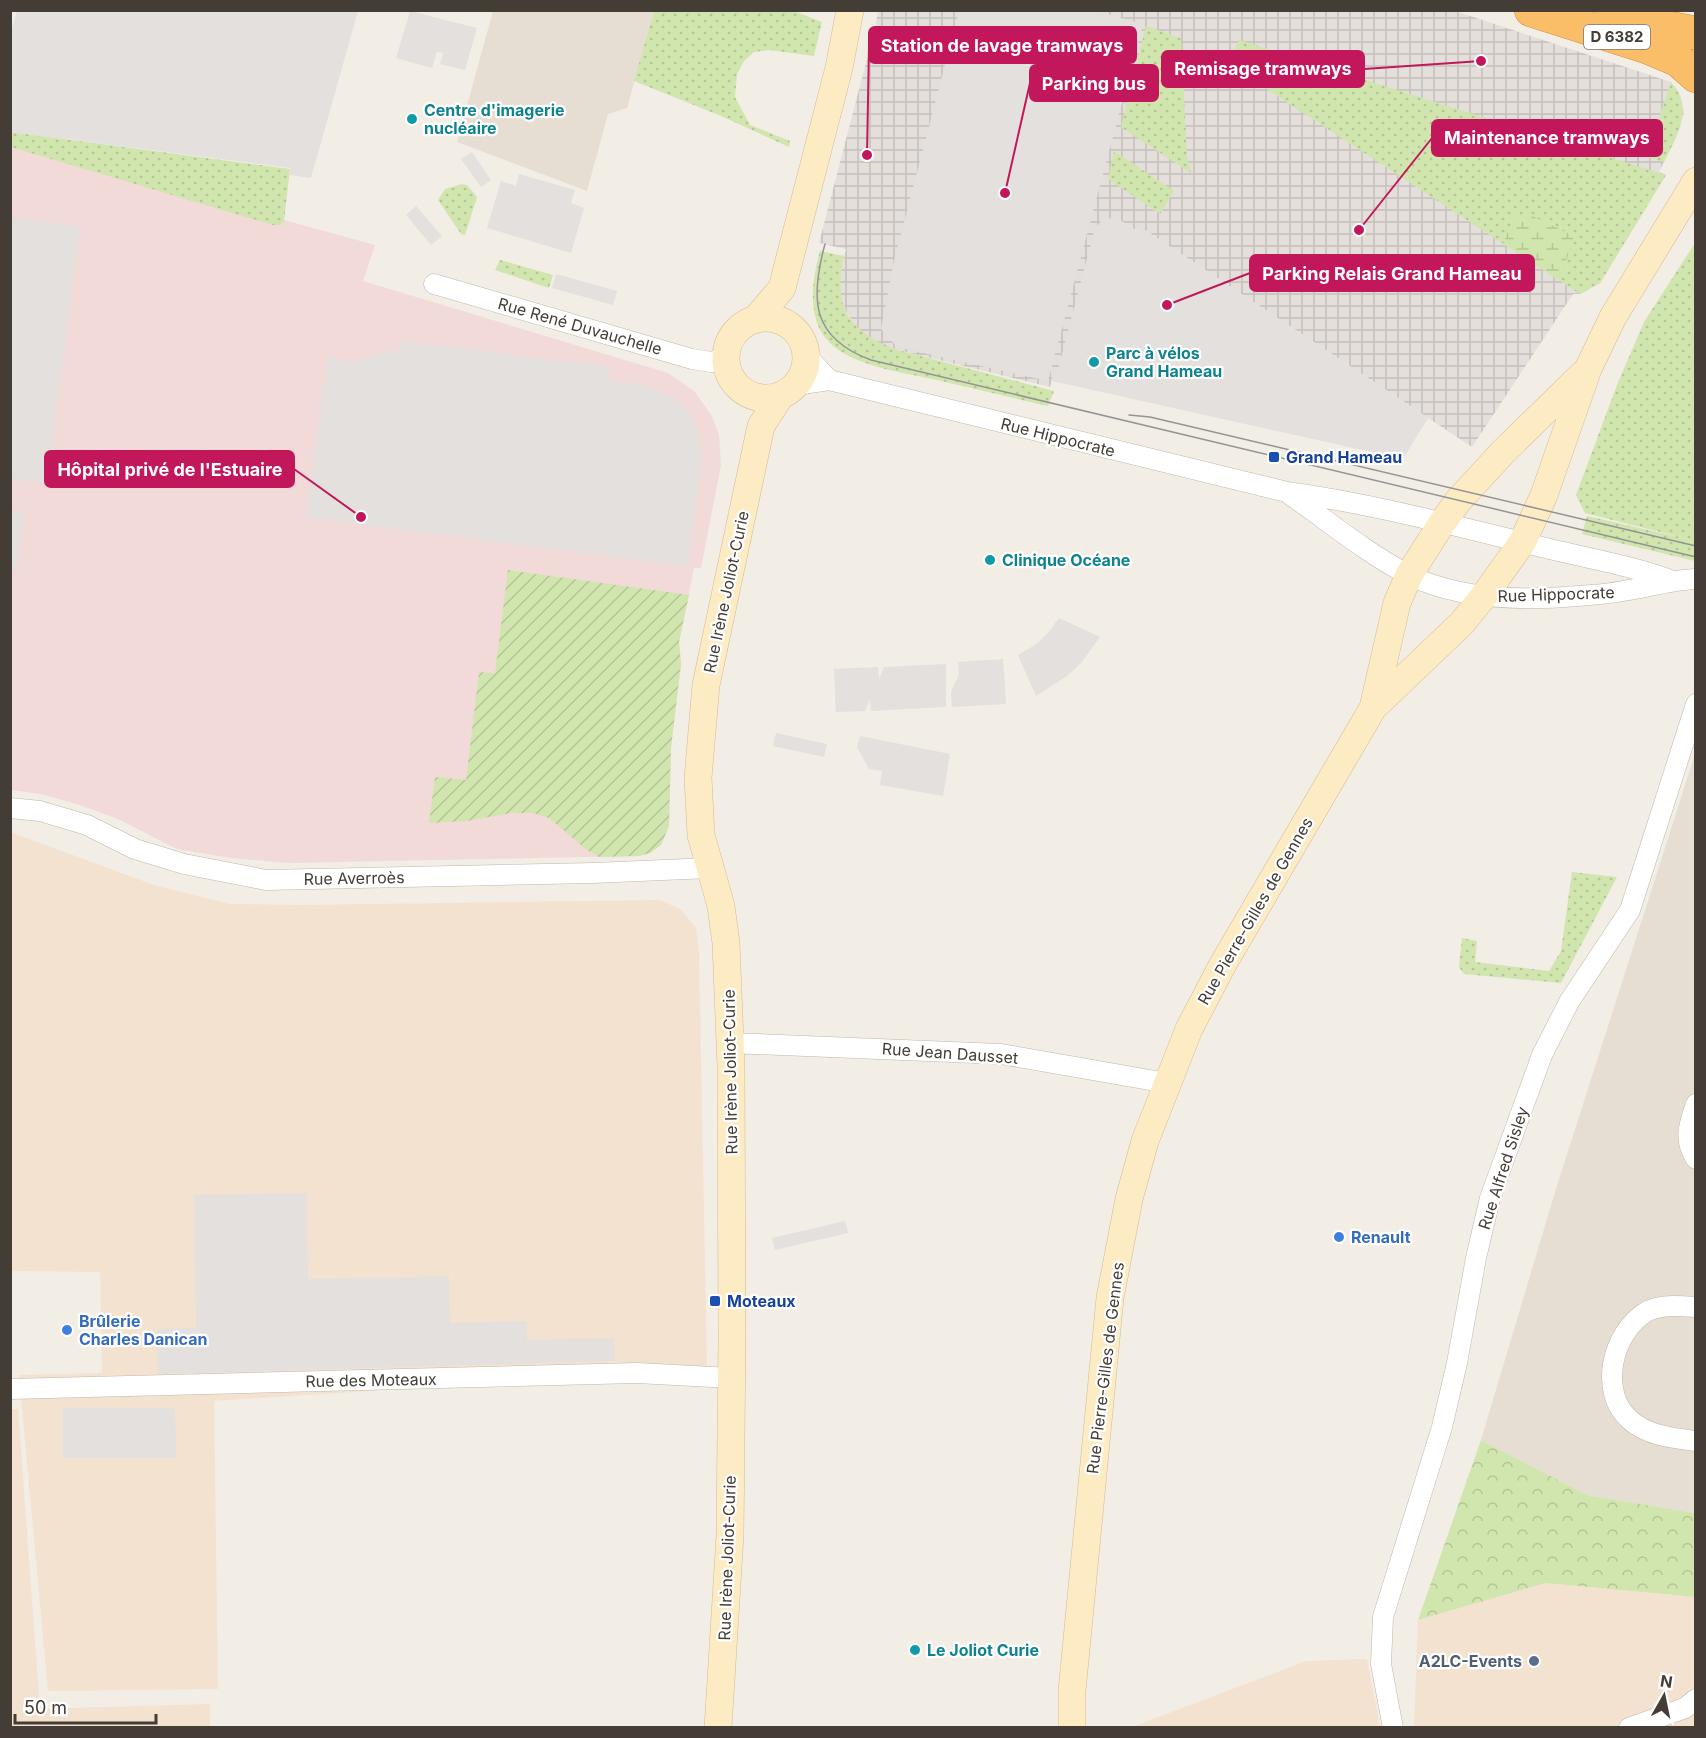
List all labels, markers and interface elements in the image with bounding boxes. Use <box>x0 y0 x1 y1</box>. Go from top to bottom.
road number: D 6382 <box>1584 25 1650 49</box>
callout: Station de lavage tramways <box>869 27 1136 63</box>
text: Station de lavage tramways <box>881 35 1123 56</box>
callout: Remisage tramways <box>1162 51 1364 87</box>
text: Remisage tramways <box>1174 58 1352 79</box>
callout: Parking bus <box>1030 65 1158 101</box>
text: Parking bus <box>1042 73 1146 94</box>
place label: Centre d'imagerie nucléaire <box>424 100 565 138</box>
marker: Centre d'imagerie nucléaire <box>405 112 419 126</box>
callout: Maintenance tramways <box>1432 120 1662 156</box>
text: Maintenance tramways <box>1444 127 1650 148</box>
callout: Parking Relais Grand Hameau <box>1250 255 1534 291</box>
text: Parking Relais Grand Hameau <box>1262 263 1522 284</box>
street label: Rue René Duvauchelle <box>496 293 664 359</box>
place label: Parc à vélos Grand Hameau <box>1106 343 1222 381</box>
marker: Parc à vélos Grand Hameau <box>1087 355 1101 369</box>
street label: Rue Hippocrate <box>999 413 1117 461</box>
place label: Grand Hameau <box>1286 447 1402 467</box>
marker: Grand Hameau <box>1267 450 1281 464</box>
callout: Hôpital privé de l'Estuaire <box>45 451 294 487</box>
text: Hôpital privé de l'Estuaire <box>57 459 283 480</box>
street label: Rue Irène Joliot-Curie <box>699 509 753 675</box>
place label: Clinique Océane <box>1002 550 1130 570</box>
marker: Clinique Océane <box>983 553 997 567</box>
street label: Rue Hippocrate <box>1497 582 1615 606</box>
street label: Rue Pierre-Gilles de Gennes <box>1193 814 1317 1008</box>
street label: Rue Averroès <box>303 867 405 889</box>
street label: Rue Irène Joliot-Curie <box>719 989 741 1155</box>
street label: Rue Jean Dausset <box>881 1038 1019 1068</box>
street label: Rue Alfred Sisley <box>1474 1104 1532 1232</box>
place label: Renault <box>1351 1227 1411 1247</box>
marker: Renault <box>1332 1230 1346 1244</box>
street label: Rue Pierre-Gilles de Gennes <box>1082 1261 1128 1475</box>
place label: Moteaux <box>727 1291 796 1311</box>
marker: Moteaux <box>708 1294 722 1308</box>
place label: Brûlerie Charles Danican <box>79 1311 207 1349</box>
marker: Brûlerie Charles Danican <box>60 1323 74 1337</box>
street label: Rue des Moteaux <box>305 1369 437 1391</box>
street label: Rue Irène Joliot-Curie <box>714 1475 740 1641</box>
place label: Le Joliot Curie <box>927 1640 1039 1660</box>
marker: Le Joliot Curie <box>908 1643 922 1657</box>
place label: A2LC-Events <box>1419 1651 1522 1671</box>
marker: A2LC-Events <box>1527 1654 1541 1668</box>
north arrow <box>1634 1666 1694 1726</box>
text: N <box>1659 1670 1674 1692</box>
scale bar <box>15 1687 156 1725</box>
text: 50 m <box>24 1697 67 1718</box>

